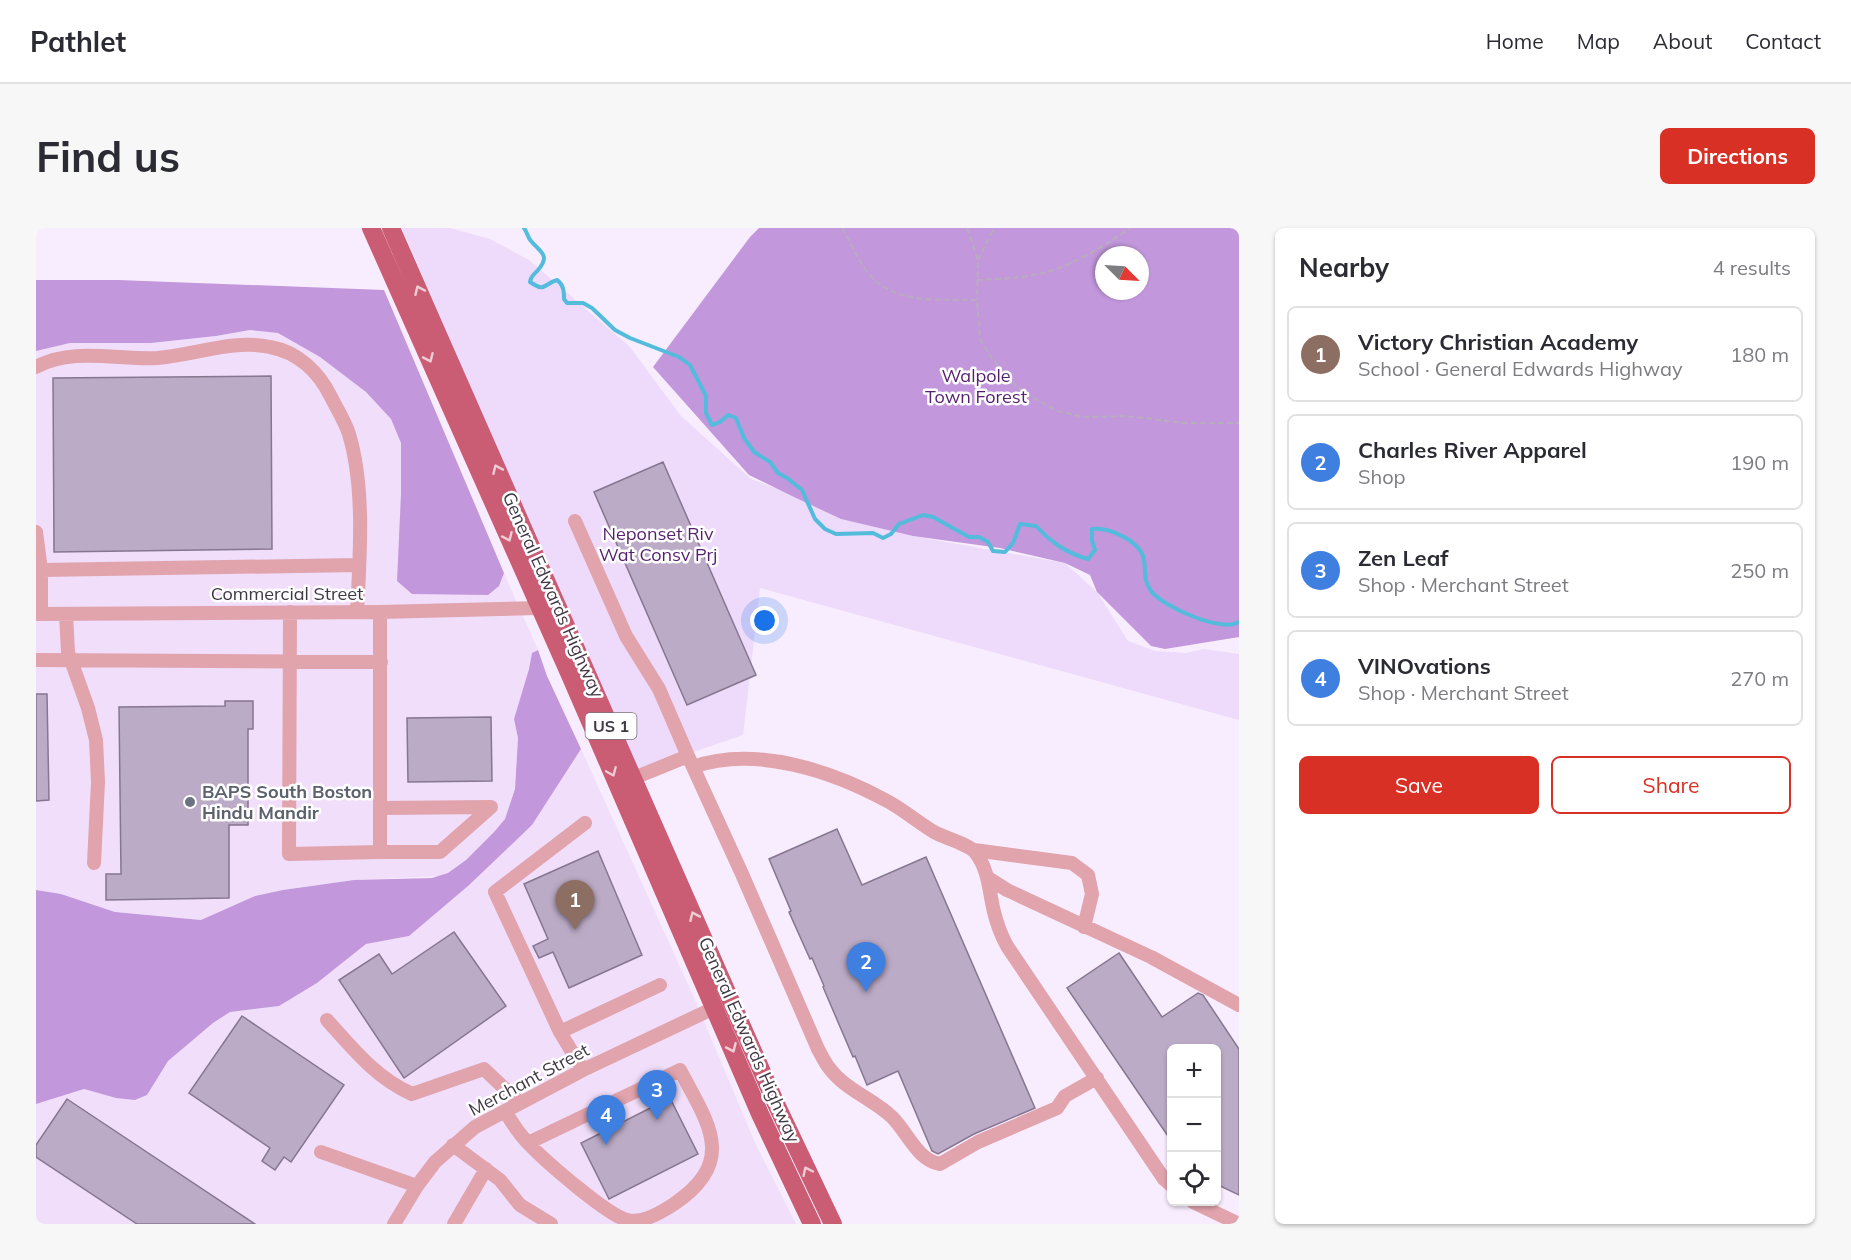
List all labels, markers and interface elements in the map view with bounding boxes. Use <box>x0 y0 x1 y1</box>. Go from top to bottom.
text: Pathlet <box>30 24 126 59</box>
text: Home <box>1486 28 1544 54</box>
text: Map <box>1577 28 1620 54</box>
text: About <box>1653 28 1712 54</box>
text: Contact <box>1745 28 1821 54</box>
button: Directions <box>1660 128 1815 184</box>
text: Find us <box>36 130 180 183</box>
north arrow <box>1095 246 1149 300</box>
text: Nearby <box>1299 251 1389 284</box>
text: 4 results <box>1713 255 1791 280</box>
one-way arrow <box>414 286 426 297</box>
text: Victory Christian Academy <box>1358 328 1638 356</box>
text: 1 <box>1315 342 1327 367</box>
text: 180 m <box>1730 342 1789 367</box>
one-way arrow <box>421 352 433 363</box>
text: School · General Edwards Highway <box>1358 356 1683 381</box>
park label: Walpole Town Forest <box>925 364 1027 408</box>
text: Charles River Apparel <box>1358 436 1587 464</box>
text: 2 <box>1315 450 1327 475</box>
text: 190 m <box>1730 450 1789 475</box>
one-way arrow <box>493 464 505 475</box>
text: Shop <box>1358 464 1406 489</box>
street label: General Edwards Highway <box>498 488 610 702</box>
park label: Neponset Riv Wat Consv Prj <box>599 522 717 566</box>
one-way arrow <box>500 530 512 541</box>
text: Zen Leaf <box>1358 544 1448 572</box>
text: 3 <box>1315 558 1327 583</box>
text: 250 m <box>1730 558 1789 583</box>
text: Shop · Merchant Street <box>1358 572 1569 597</box>
street label: Commercial Street <box>211 582 363 605</box>
your location <box>750 606 779 635</box>
text: VINOvations <box>1358 652 1491 680</box>
text: 4 <box>1315 666 1327 691</box>
text: 270 m <box>1730 666 1789 691</box>
text: Shop · Merchant Street <box>1358 680 1569 705</box>
road number: US 1 <box>586 713 636 739</box>
button: Save <box>1299 756 1539 814</box>
button: Share <box>1551 756 1791 814</box>
one-way arrow <box>605 766 617 777</box>
place label: BAPS South Boston Hindu Mandir <box>202 780 372 824</box>
marker: BAPS South Boston Hindu Mandir <box>183 795 197 809</box>
pin: 1 <box>556 880 594 930</box>
one-way arrow <box>690 912 702 923</box>
street label: General Edwards Highway <box>694 933 806 1147</box>
pin: 2 <box>846 942 886 992</box>
street label: Merchant Street <box>465 1038 593 1121</box>
one-way arrow <box>724 1041 736 1052</box>
map controls <box>1167 1044 1221 1206</box>
button: + <box>1167 1044 1221 1098</box>
pin: 3 <box>638 1070 676 1120</box>
pin: 4 <box>586 1096 626 1145</box>
button: − <box>1167 1098 1221 1152</box>
button: locate <box>1167 1152 1221 1206</box>
one-way arrow <box>803 1167 815 1178</box>

